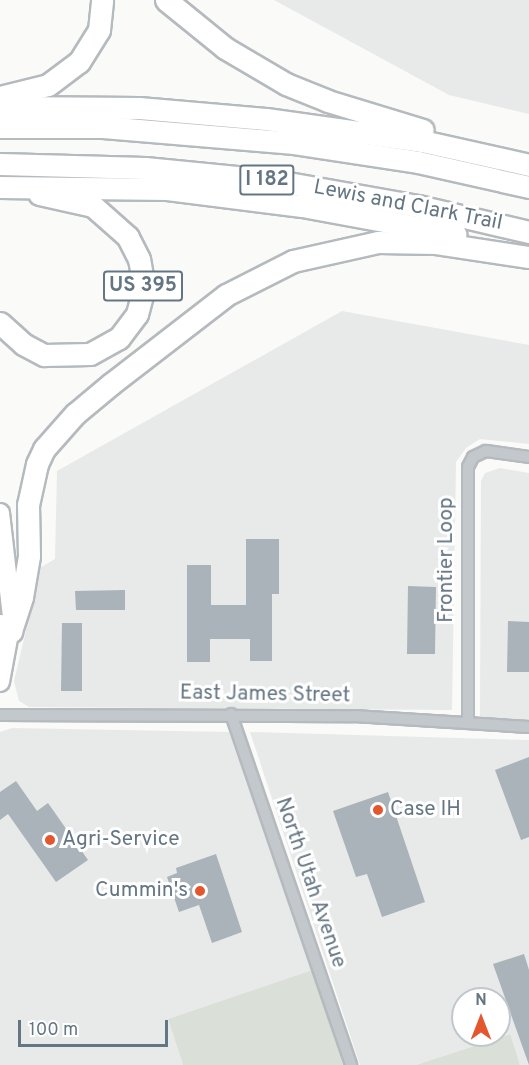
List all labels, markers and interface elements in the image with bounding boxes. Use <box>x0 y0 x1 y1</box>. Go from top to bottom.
road number: I 182 <box>238 163 296 197</box>
street label: Lewis and Clark Trail <box>311 175 505 237</box>
road number: US 395 <box>102 269 184 303</box>
street label: Frontier Loop <box>434 497 460 623</box>
street label: East James Street <box>179 681 351 709</box>
street label: North Utah Avenue <box>269 794 351 972</box>
place label: Case IH <box>390 797 461 823</box>
marker: Case IH <box>371 803 385 817</box>
place label: Agri-Service <box>62 827 180 853</box>
marker: Agri-Service <box>43 833 57 847</box>
place label: Cummin's <box>95 878 188 904</box>
marker: Cummin's <box>193 884 207 898</box>
north arrow <box>451 987 511 1047</box>
text: N <box>475 991 487 1011</box>
scale bar <box>21 1008 171 1046</box>
text: 100 m <box>29 1019 78 1042</box>

